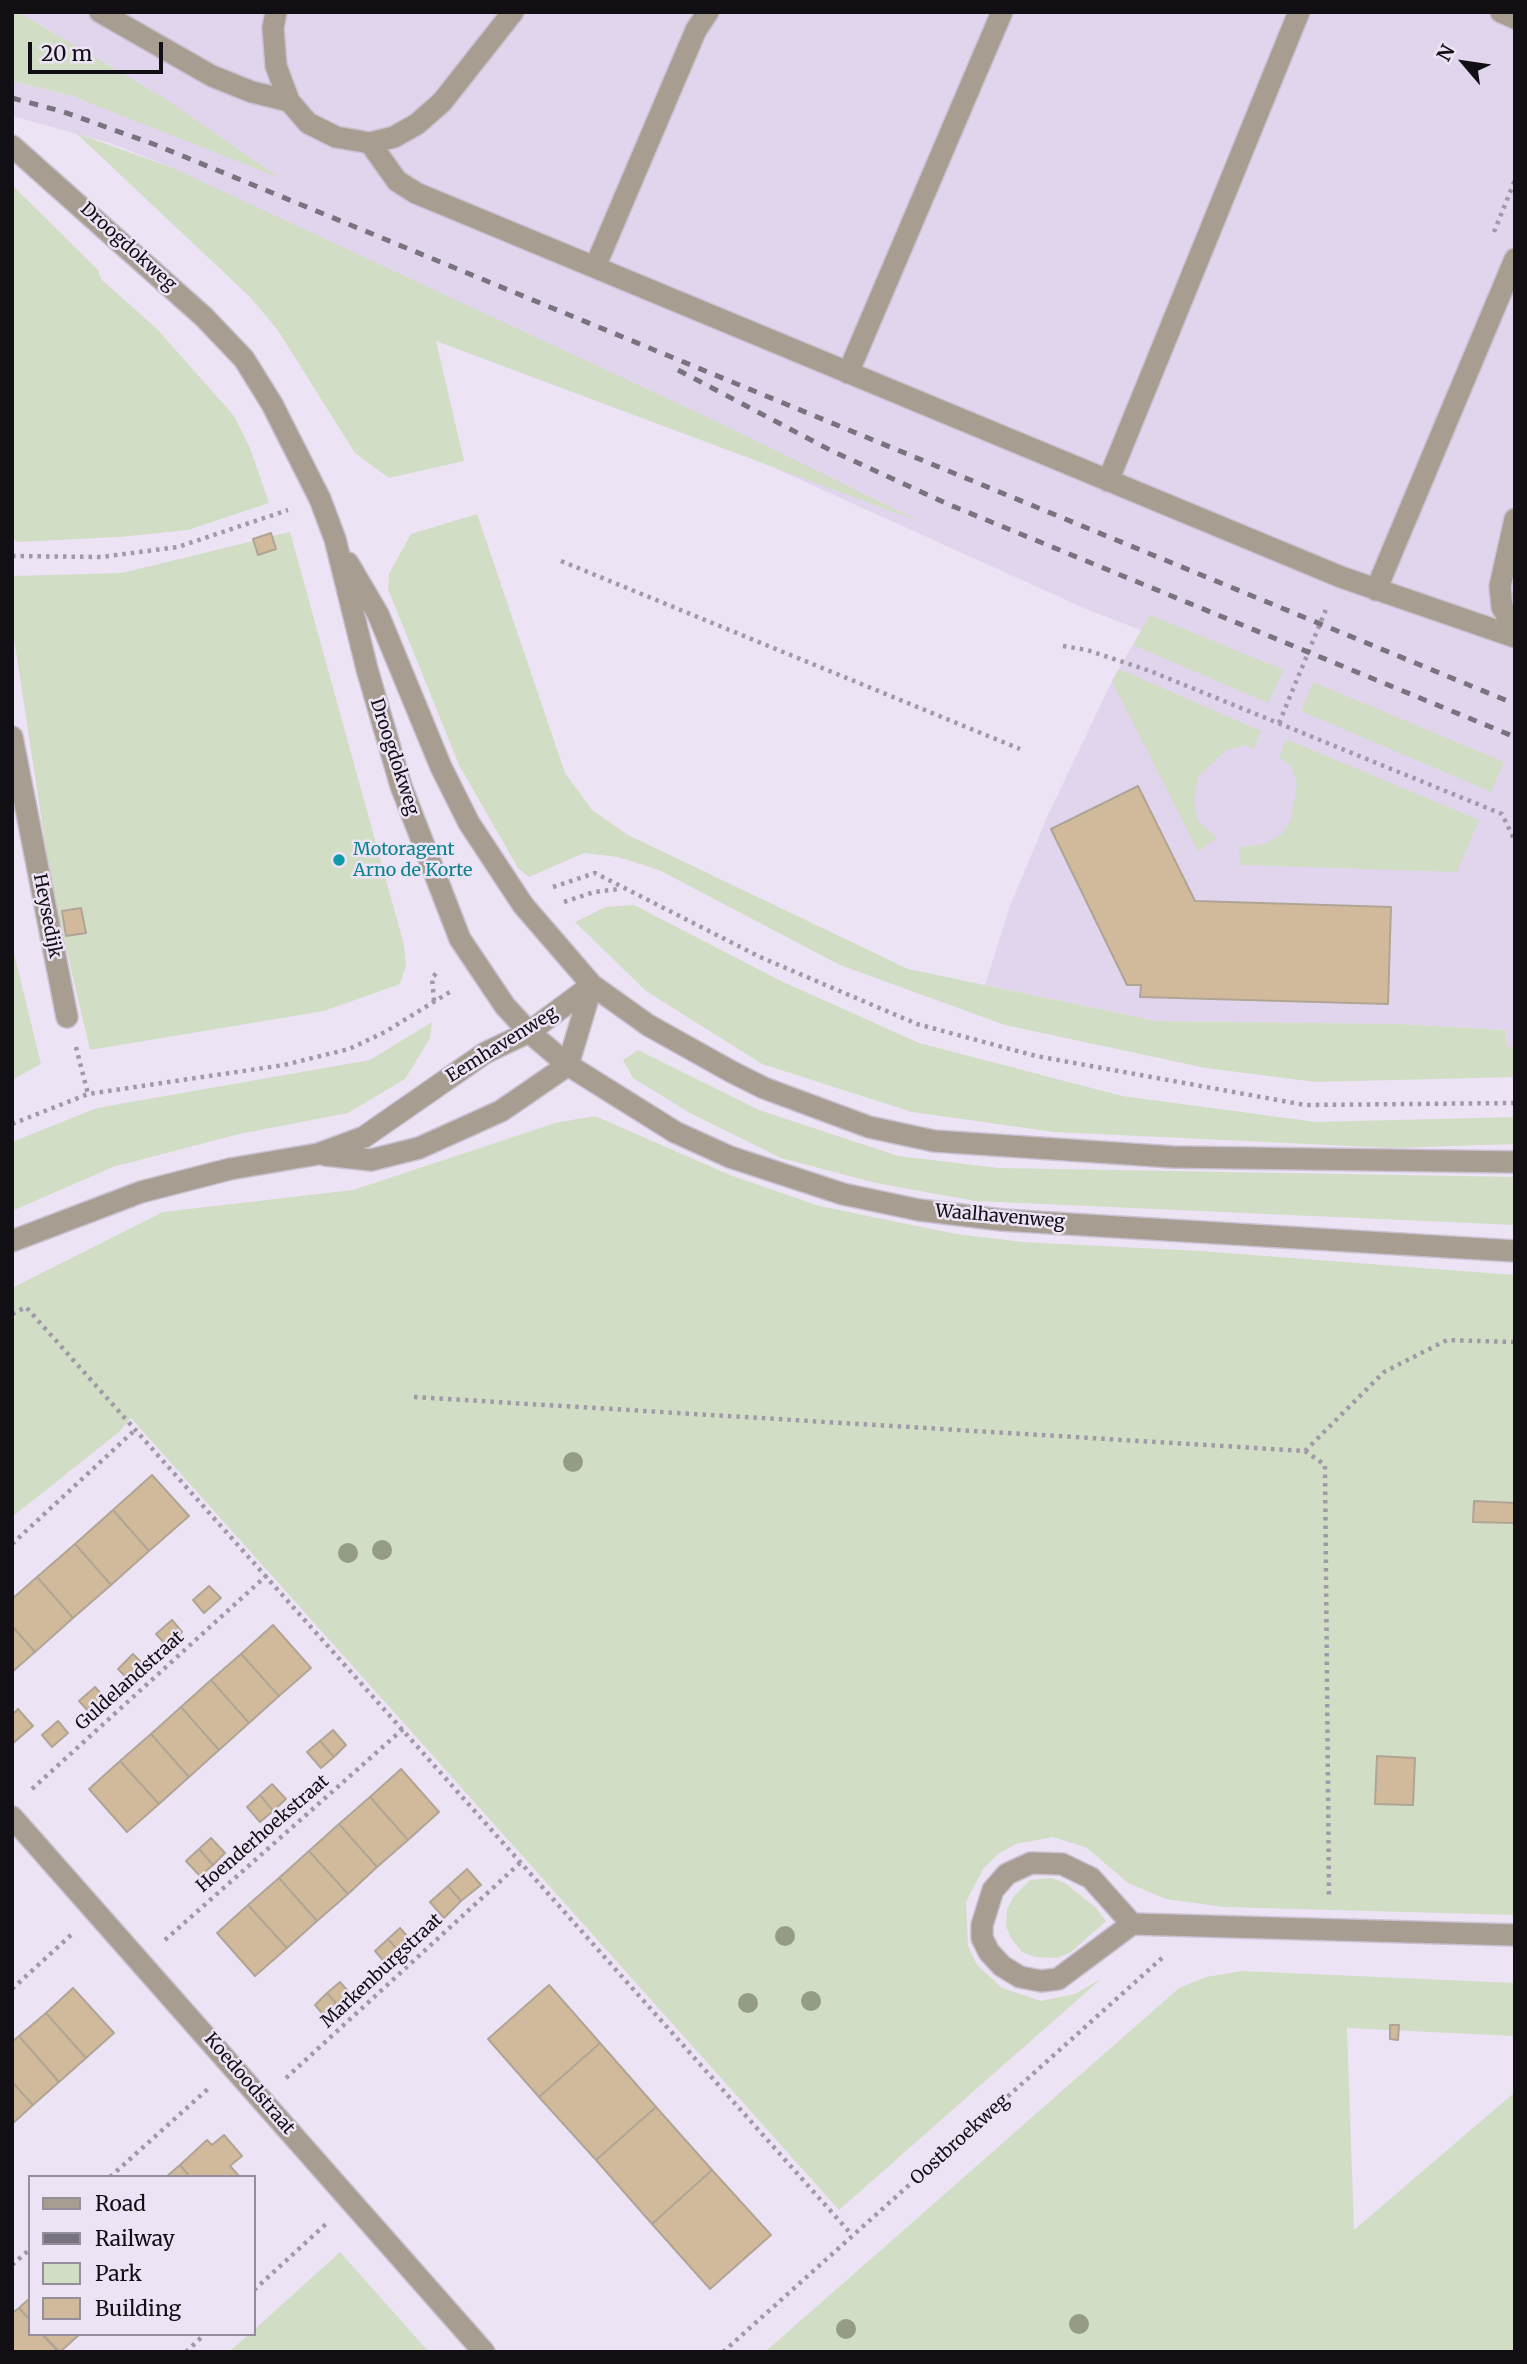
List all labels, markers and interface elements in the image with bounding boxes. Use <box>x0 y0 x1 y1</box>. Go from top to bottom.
scale bar <box>32 28 166 72</box>
north arrow <box>1429 28 1499 98</box>
text: 20 m <box>41 40 92 67</box>
text: N <box>1431 40 1460 65</box>
street label: Droogdokweg <box>76 198 180 296</box>
street label: Droogdokweg <box>365 696 423 818</box>
place label: Motoragent Arno de Korte <box>353 839 472 882</box>
marker: Motoragent Arno de Korte <box>331 852 347 868</box>
street label: Heysedijk <box>28 872 66 960</box>
street label: Eemhavenweg <box>443 1002 561 1088</box>
street label: Waalhavenweg <box>934 1201 1066 1233</box>
street label: Guldelandstraat <box>71 1627 189 1735</box>
street label: Hoenderhoekstraat <box>192 1771 334 1897</box>
street label: Markenburgstraat <box>317 1909 447 2033</box>
street label: Koedoodstraat <box>199 2029 299 2139</box>
street label: Oostbroekweg <box>906 2090 1014 2190</box>
legend <box>28 2175 256 2336</box>
text: Road <box>95 2190 146 2217</box>
text: Railway <box>95 2225 175 2252</box>
text: Park <box>95 2260 142 2287</box>
text: Building <box>95 2295 181 2322</box>

